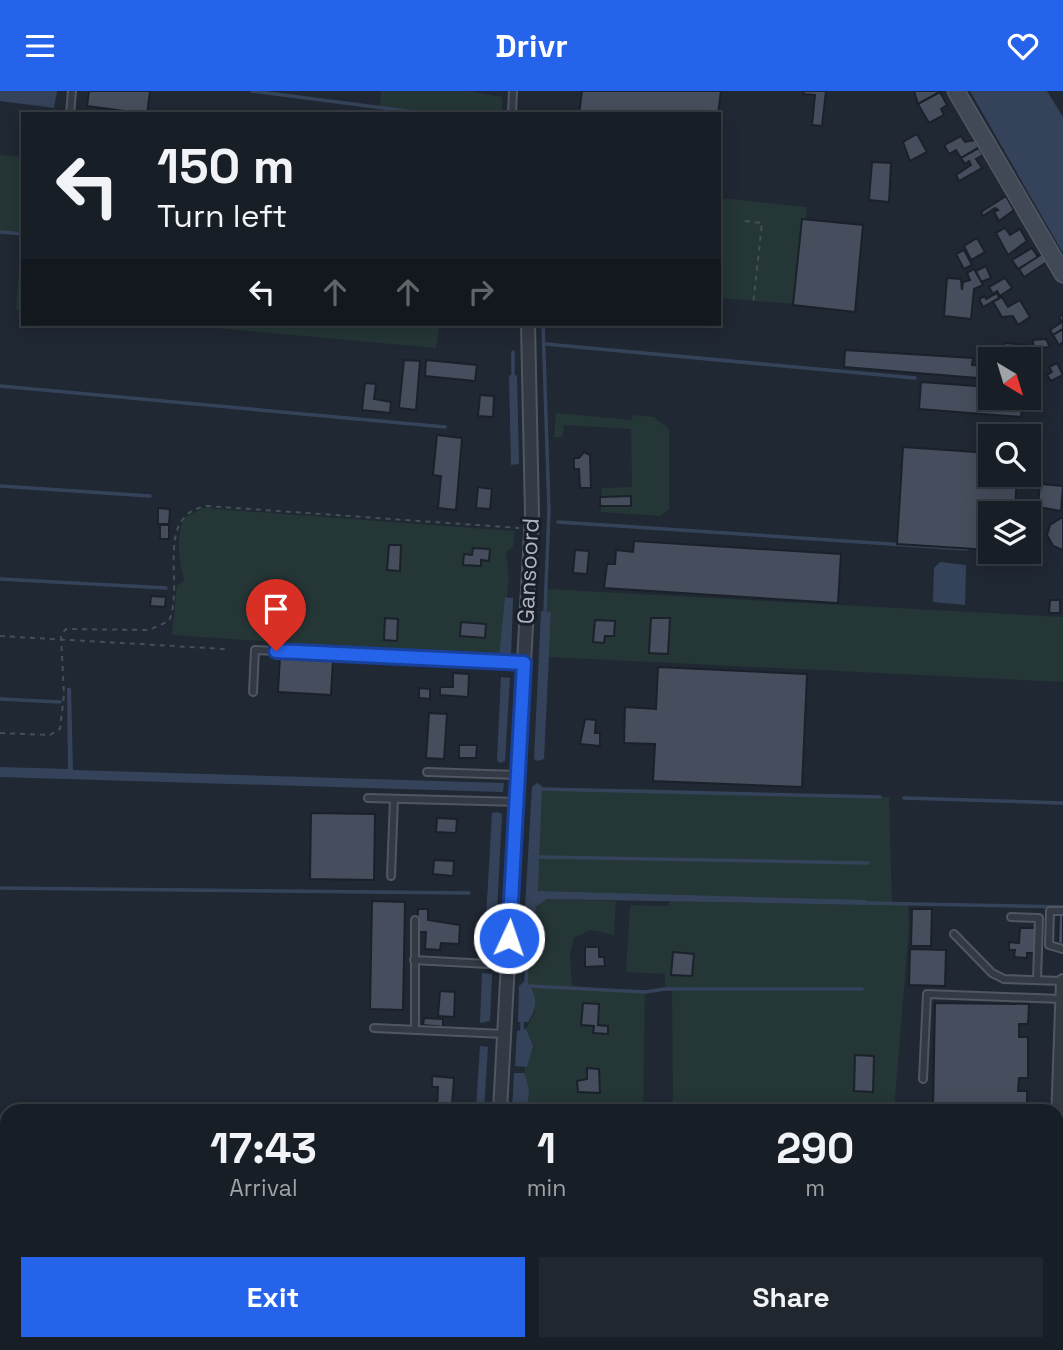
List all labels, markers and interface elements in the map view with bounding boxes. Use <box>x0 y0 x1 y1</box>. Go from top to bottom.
text: Drivr <box>495 26 568 66</box>
icon: menu <box>21 27 59 65</box>
icon: heart <box>1004 27 1042 65</box>
text: 150 m <box>157 135 295 197</box>
icon: left <box>42 140 133 231</box>
text: Turn left <box>157 196 287 236</box>
icon: left <box>243 273 281 311</box>
icon: ahead <box>316 273 354 311</box>
icon: ahead <box>389 273 427 311</box>
icon: right <box>462 273 500 311</box>
north arrow <box>978 347 1041 409</box>
map controls <box>978 347 1041 564</box>
button: search <box>978 424 1041 487</box>
button: layers <box>978 501 1041 564</box>
street label: Gansoord <box>510 517 546 625</box>
pin <box>246 579 306 651</box>
icon: arrive <box>257 590 295 628</box>
position arrow <box>472 901 546 975</box>
text: 17:43 <box>210 1122 317 1175</box>
text: 1 <box>537 1122 556 1175</box>
text: 290 <box>776 1122 854 1175</box>
text: Arrival <box>229 1173 298 1203</box>
text: min <box>527 1173 566 1203</box>
text: m <box>805 1173 825 1203</box>
button: Exit <box>21 1257 525 1337</box>
button: Share <box>539 1257 1043 1337</box>

